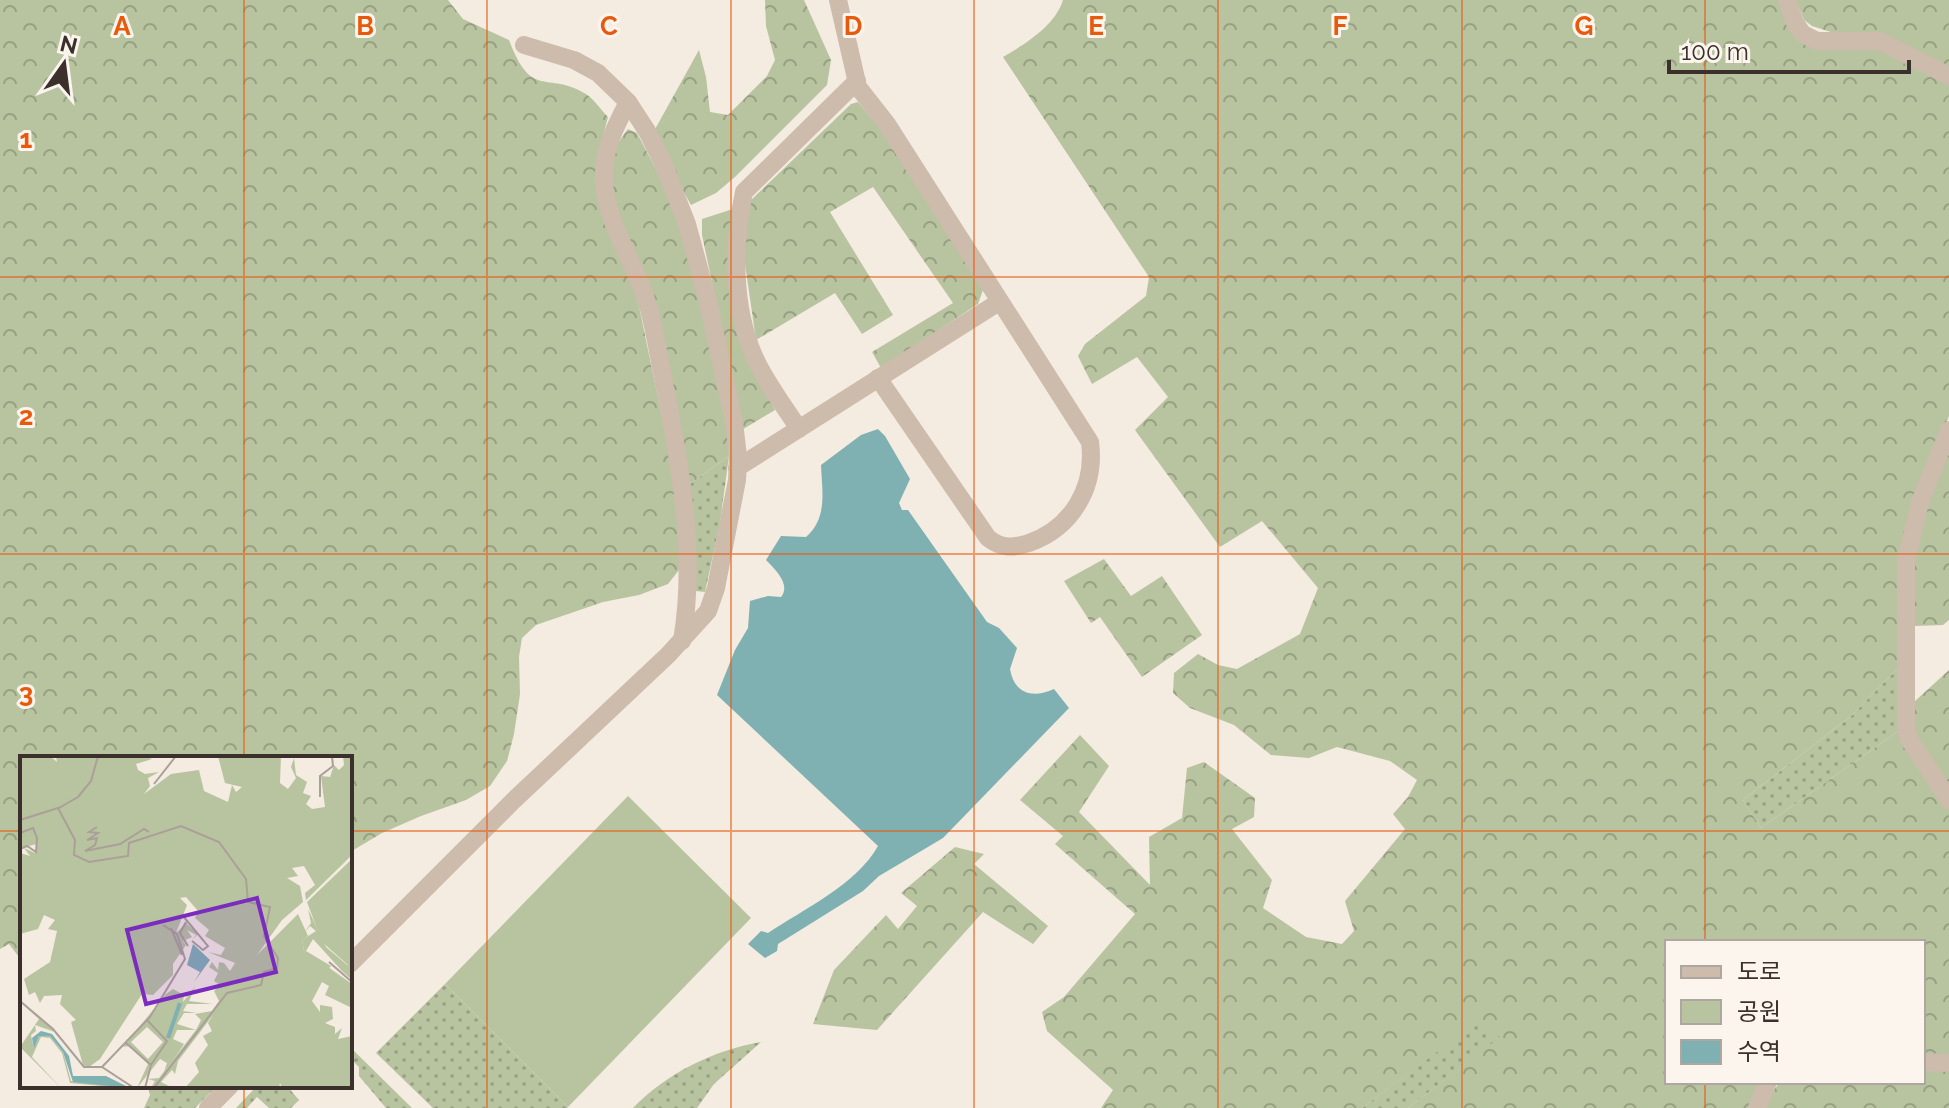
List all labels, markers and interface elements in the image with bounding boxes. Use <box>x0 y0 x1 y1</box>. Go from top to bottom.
text: A <box>113 11 131 41</box>
text: B <box>356 11 374 41</box>
text: C <box>600 11 618 41</box>
text: D <box>844 11 862 41</box>
text: E <box>1088 11 1104 41</box>
text: F <box>1333 11 1348 41</box>
text: G <box>1575 11 1593 41</box>
north arrow <box>24 24 104 104</box>
scale bar <box>1669 24 1909 74</box>
text: N <box>58 30 80 59</box>
text: 100 m <box>1681 37 1749 66</box>
text: 1 <box>20 124 33 154</box>
text: 2 <box>19 401 33 431</box>
text: 3 <box>19 678 33 708</box>
inset map <box>20 756 352 1088</box>
legend <box>1665 940 1925 1084</box>
text: 도로 <box>1737 957 1781 986</box>
text: 공원 <box>1737 997 1781 1026</box>
text: 수역 <box>1737 1037 1781 1066</box>

